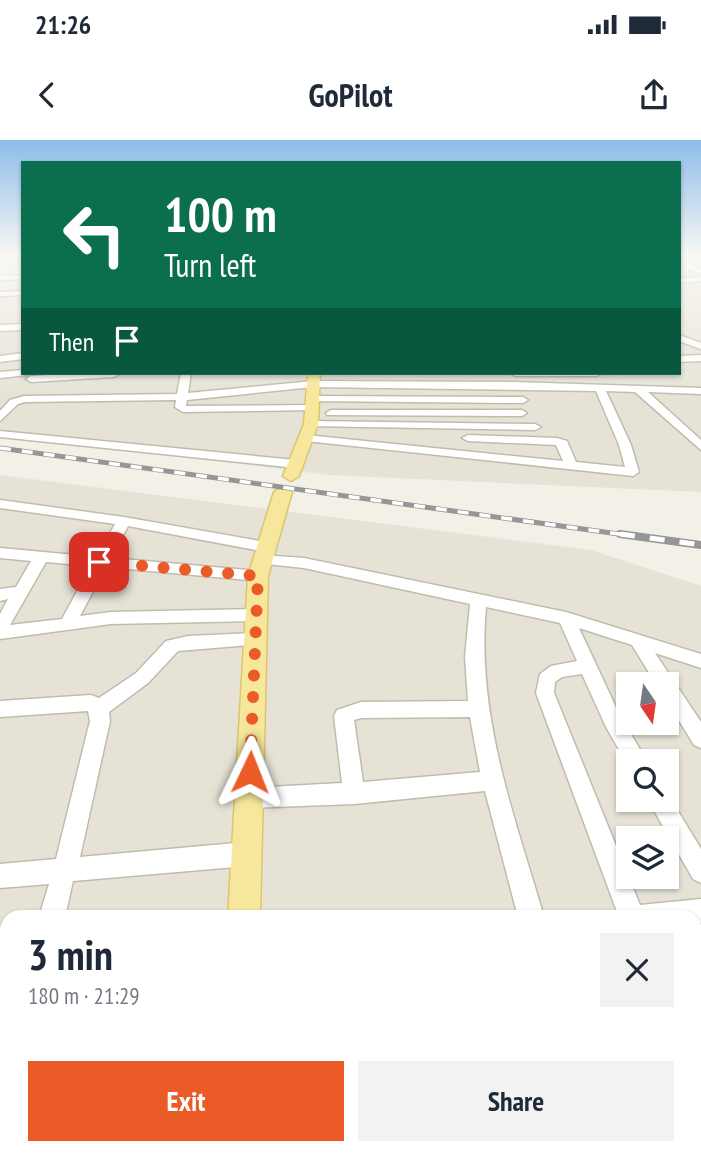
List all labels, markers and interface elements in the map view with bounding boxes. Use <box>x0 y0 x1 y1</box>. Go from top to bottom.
text: 21:26 <box>35 8 91 41</box>
text: GoPilot <box>308 74 393 116</box>
icon: back <box>28 76 66 114</box>
icon: share <box>635 76 673 114</box>
text: 100 m <box>164 182 277 246</box>
icon: left <box>49 189 140 280</box>
text: Turn left <box>164 244 256 286</box>
icon: arrive <box>108 322 146 360</box>
text: Then <box>49 325 94 358</box>
pin <box>69 532 129 592</box>
icon: arrive <box>80 543 118 581</box>
north arrow <box>616 672 679 735</box>
map controls <box>616 672 679 889</box>
position arrow <box>213 735 287 809</box>
button: search <box>616 749 679 812</box>
button: layers <box>616 826 679 889</box>
text: 3 min <box>28 927 113 982</box>
button: close <box>600 933 674 1007</box>
text: 180 m · 21:29 <box>28 981 140 1010</box>
button: Exit <box>28 1061 344 1141</box>
button: Share <box>358 1061 674 1141</box>

